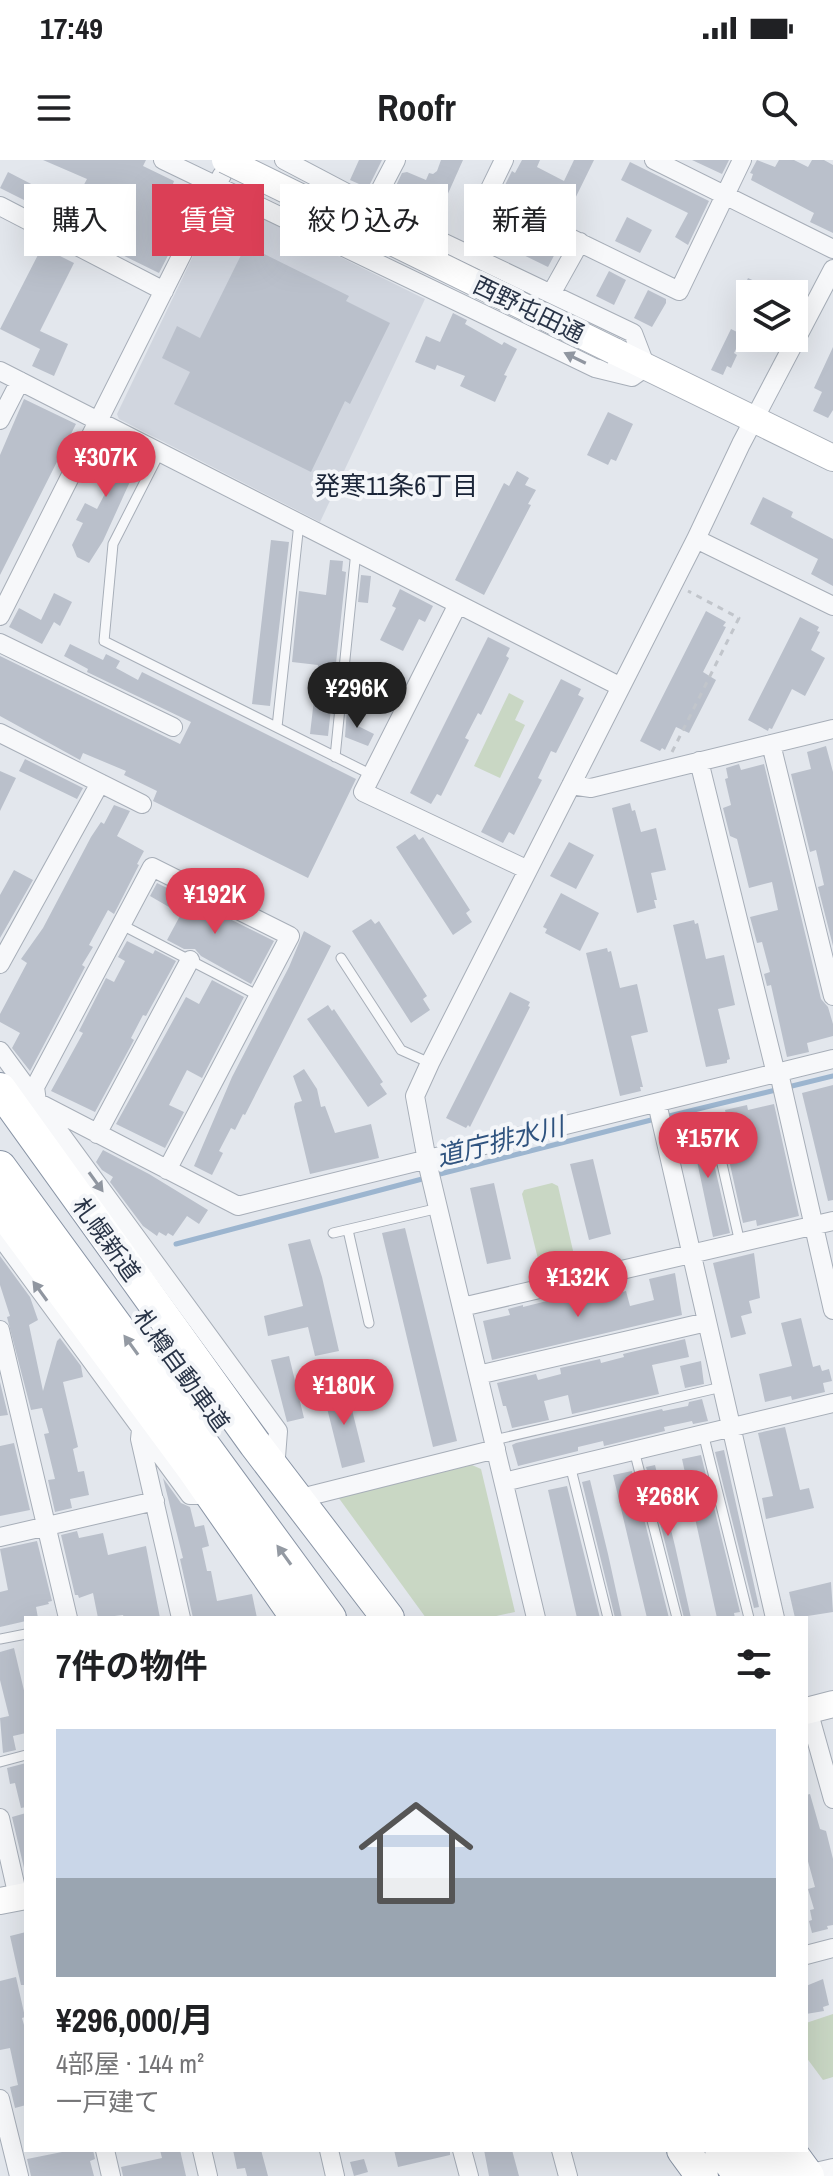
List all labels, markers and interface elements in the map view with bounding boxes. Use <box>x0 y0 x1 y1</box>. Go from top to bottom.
text: 17:49 <box>40 8 103 48</box>
text: Roofr <box>377 84 456 132</box>
icon: menu <box>32 86 76 130</box>
icon: search <box>757 86 801 130</box>
chip: 購入 <box>24 184 136 256</box>
chip: 賃貸 <box>152 184 264 256</box>
chip: 絞り込み <box>280 184 448 256</box>
chip: 新着 <box>464 184 576 256</box>
street label: 西野屯田通 <box>468 268 590 350</box>
map controls <box>736 280 808 352</box>
button: layers <box>736 280 808 352</box>
one-way arrow <box>564 351 587 365</box>
pin: ¥307K <box>50 431 162 499</box>
text: ¥307K <box>75 439 137 474</box>
district label: 発寒11条6丁目 <box>314 468 478 503</box>
pin: ¥296K <box>301 662 413 730</box>
text: ¥296K <box>326 670 388 705</box>
pin: ¥192K <box>159 868 271 936</box>
text: ¥192K <box>184 876 246 911</box>
water label: 道庁排水川 <box>433 1108 570 1174</box>
pin: ¥157K <box>652 1112 764 1180</box>
text: ¥157K <box>677 1120 739 1155</box>
one-way arrow <box>87 1172 103 1192</box>
street label: 札幌新道 <box>66 1191 148 1287</box>
pin: ¥132K <box>522 1251 634 1319</box>
text: ¥132K <box>547 1259 609 1294</box>
one-way arrow <box>33 1281 48 1302</box>
street label: 札樽自動車道 <box>127 1302 237 1438</box>
one-way arrow <box>123 1335 139 1355</box>
pin: ¥180K <box>288 1359 400 1427</box>
text: ¥180K <box>313 1367 375 1402</box>
pin: ¥268K <box>612 1470 724 1538</box>
text: ¥268K <box>637 1478 699 1513</box>
one-way arrow <box>276 1544 292 1566</box>
icon: filters <box>732 1642 776 1686</box>
text: 7件の物件 <box>56 1643 208 1689</box>
icon: home <box>344 1781 488 1925</box>
text: ¥296,000/月 <box>56 1997 214 2043</box>
text: 4部屋 · 144 m² <box>56 2046 204 2081</box>
text: 一戸建て <box>56 2084 160 2119</box>

